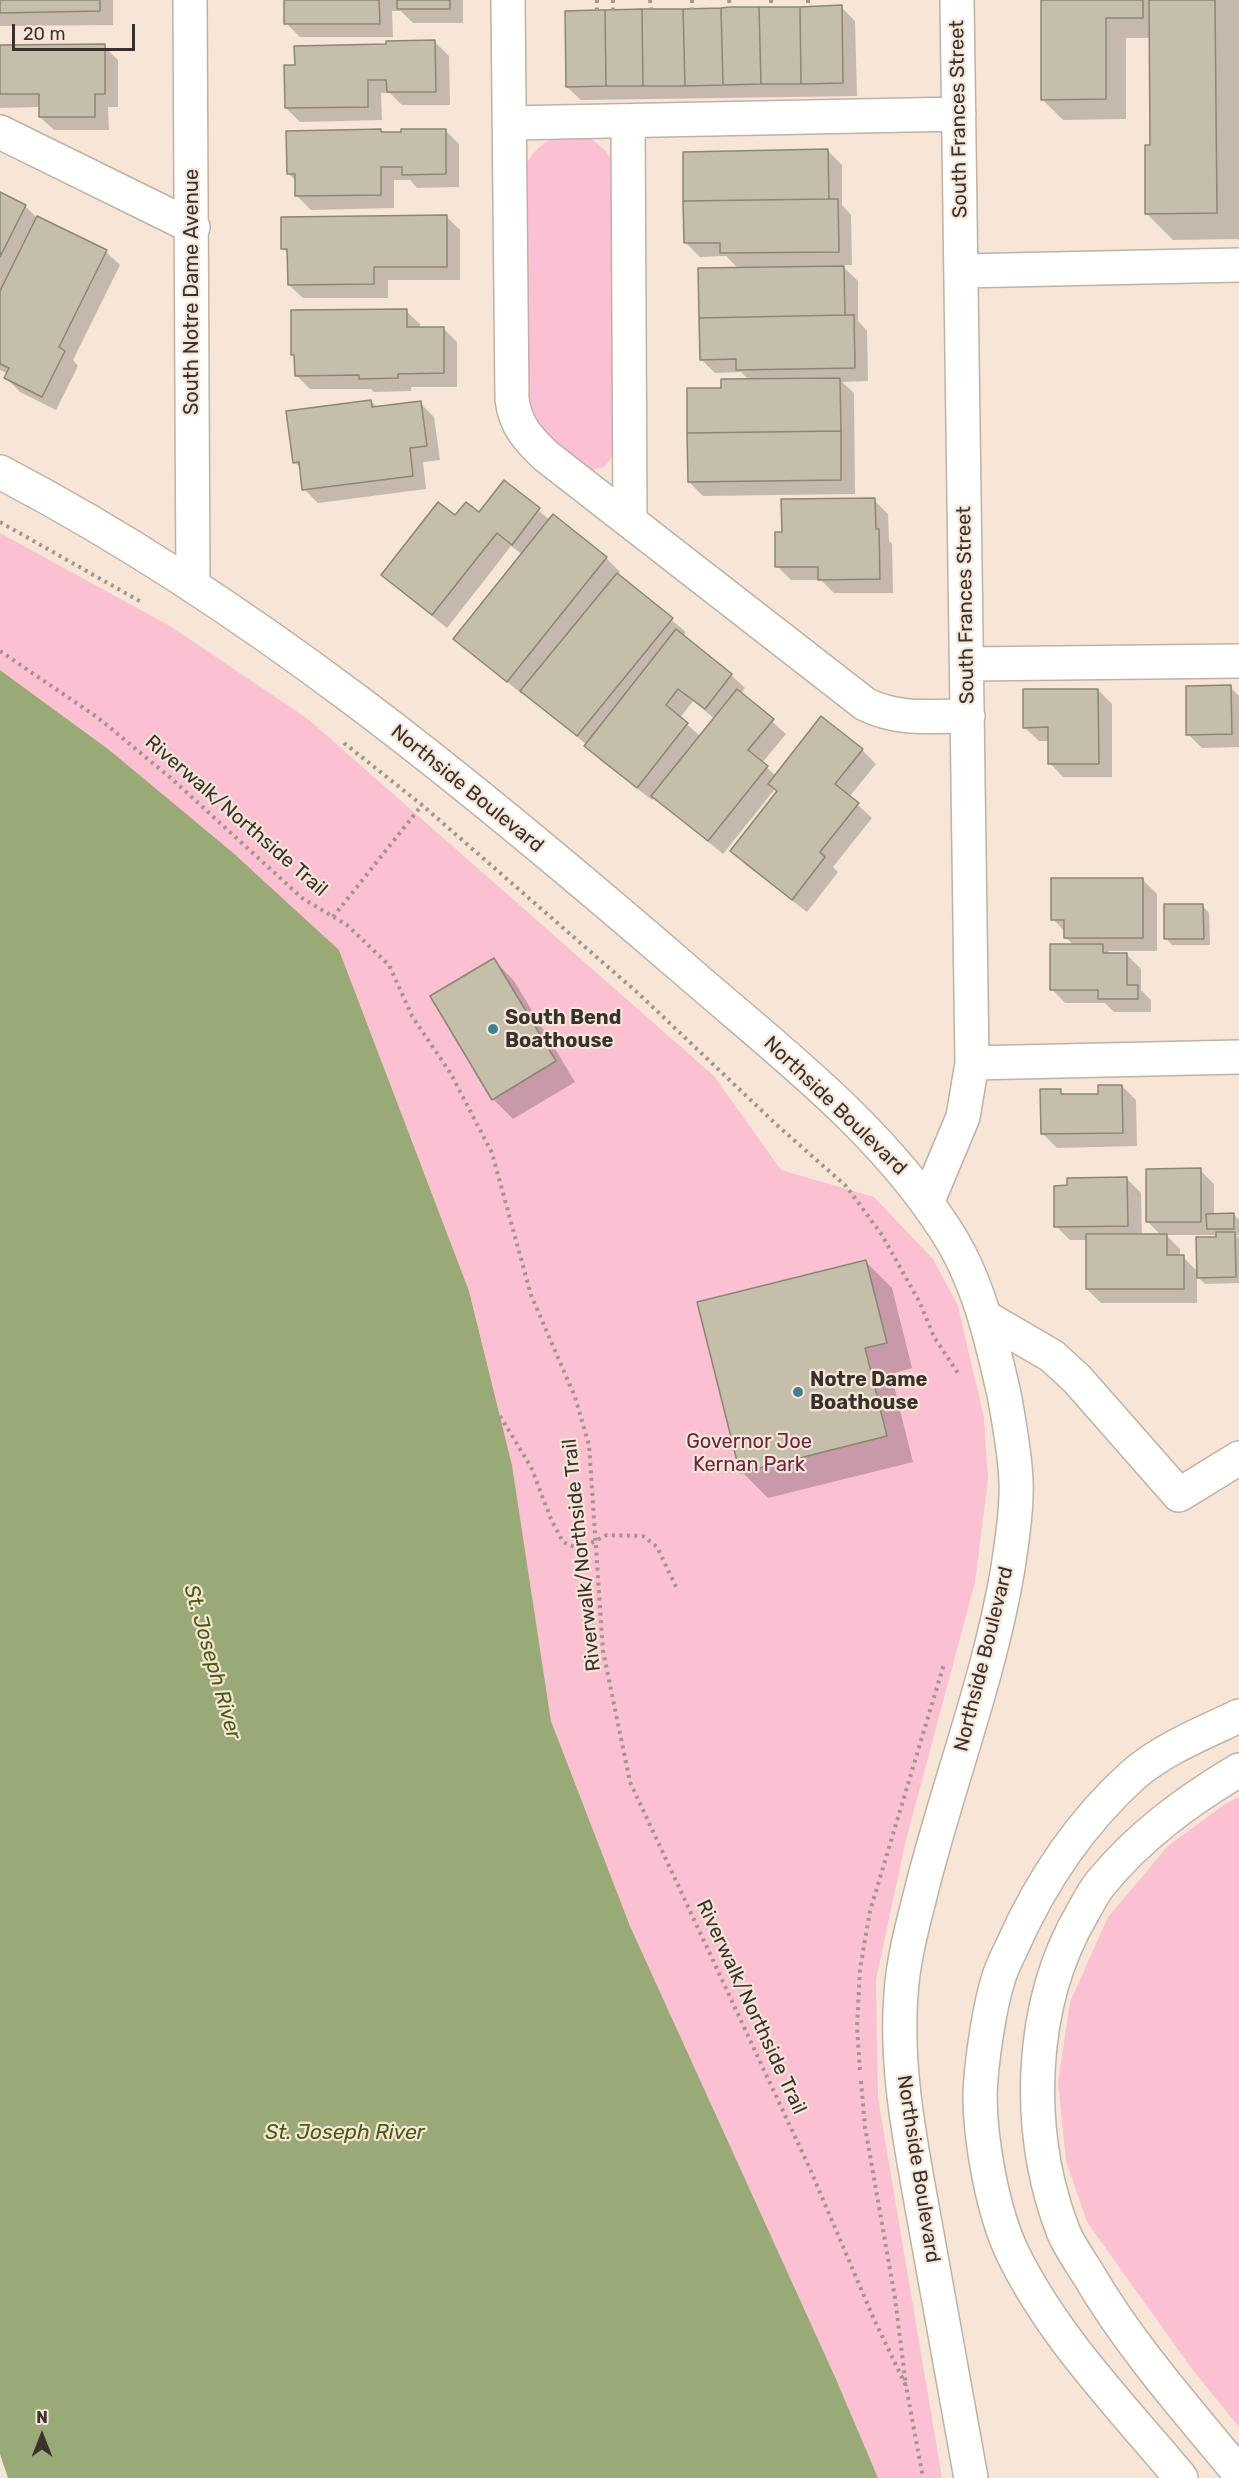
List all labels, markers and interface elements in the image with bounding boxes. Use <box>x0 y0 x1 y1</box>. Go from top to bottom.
scale bar <box>15 12 138 50</box>
street label: South Frances Street <box>945 20 973 218</box>
text: 20 m <box>23 23 65 45</box>
street label: South Notre Dame Avenue <box>180 169 204 415</box>
street label: South Frances Street <box>952 506 980 704</box>
street label: Northside Boulevard <box>386 720 548 858</box>
street label: Riverwalk/Northside Trail <box>140 730 332 902</box>
place label: South Bend Boathouse <box>505 1006 621 1053</box>
marker: South Bend Boathouse <box>486 1022 500 1036</box>
street label: Northside Boulevard <box>758 1032 912 1180</box>
place label: Notre Dame Boathouse <box>810 1368 927 1415</box>
marker: Notre Dame Boathouse <box>791 1385 805 1399</box>
park label: Governor Joe Kernan Park <box>686 1430 812 1477</box>
street label: Riverwalk/Northside Trail <box>558 1437 606 1673</box>
street label: Northside Boulevard <box>949 1564 1019 1754</box>
water label: St. Joseph River <box>178 1582 246 1742</box>
street label: Riverwalk/Northside Trail <box>691 1896 811 2118</box>
street label: Northside Boulevard <box>891 2073 945 2265</box>
water label: St. Joseph River <box>265 2120 425 2146</box>
north arrow <box>12 2406 72 2466</box>
text: N <box>36 2408 48 2427</box>

